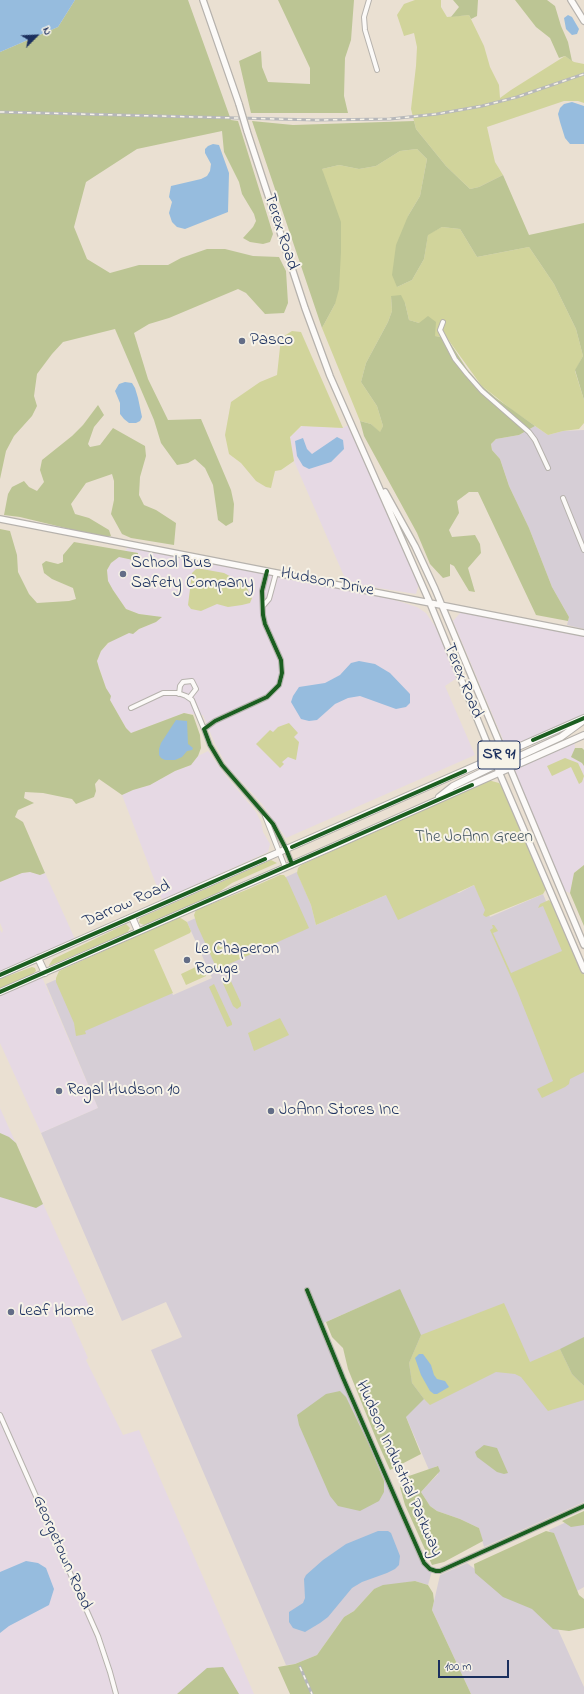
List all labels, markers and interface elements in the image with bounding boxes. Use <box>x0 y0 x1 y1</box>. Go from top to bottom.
north arrow <box>16 16 56 56</box>
text: N <box>38 24 56 38</box>
street label: Terex Road <box>258 191 302 273</box>
place label: Pasco <box>250 331 293 351</box>
marker: Pasco <box>237 336 247 346</box>
place label: School Bus Safety Company <box>131 554 254 594</box>
street label: Hudson Drive <box>279 564 375 602</box>
marker: School Bus Safety Company <box>118 569 128 579</box>
street label: Terex Road <box>438 641 486 721</box>
road number: SR 91 <box>478 741 520 769</box>
park label: The JoAnn Green <box>415 828 533 848</box>
street label: Darrow Road <box>80 877 174 933</box>
place label: Le Chaperon Rouge <box>195 940 279 980</box>
marker: Le Chaperon Rouge <box>182 955 192 965</box>
place label: Regal Hudson 10 <box>67 1081 180 1101</box>
marker: Regal Hudson 10 <box>54 1086 64 1096</box>
place label: JoAnn Stores Inc <box>279 1101 399 1121</box>
marker: JoAnn Stores Inc <box>266 1106 276 1116</box>
place label: Leaf Home <box>19 1302 94 1322</box>
marker: Leaf Home <box>6 1307 16 1317</box>
street label: Hudson Industrial Parkway <box>350 1378 446 1560</box>
street label: Georgetown Road <box>27 1493 95 1613</box>
scale bar <box>440 1652 511 1678</box>
text: 100 m <box>445 1658 472 1676</box>

